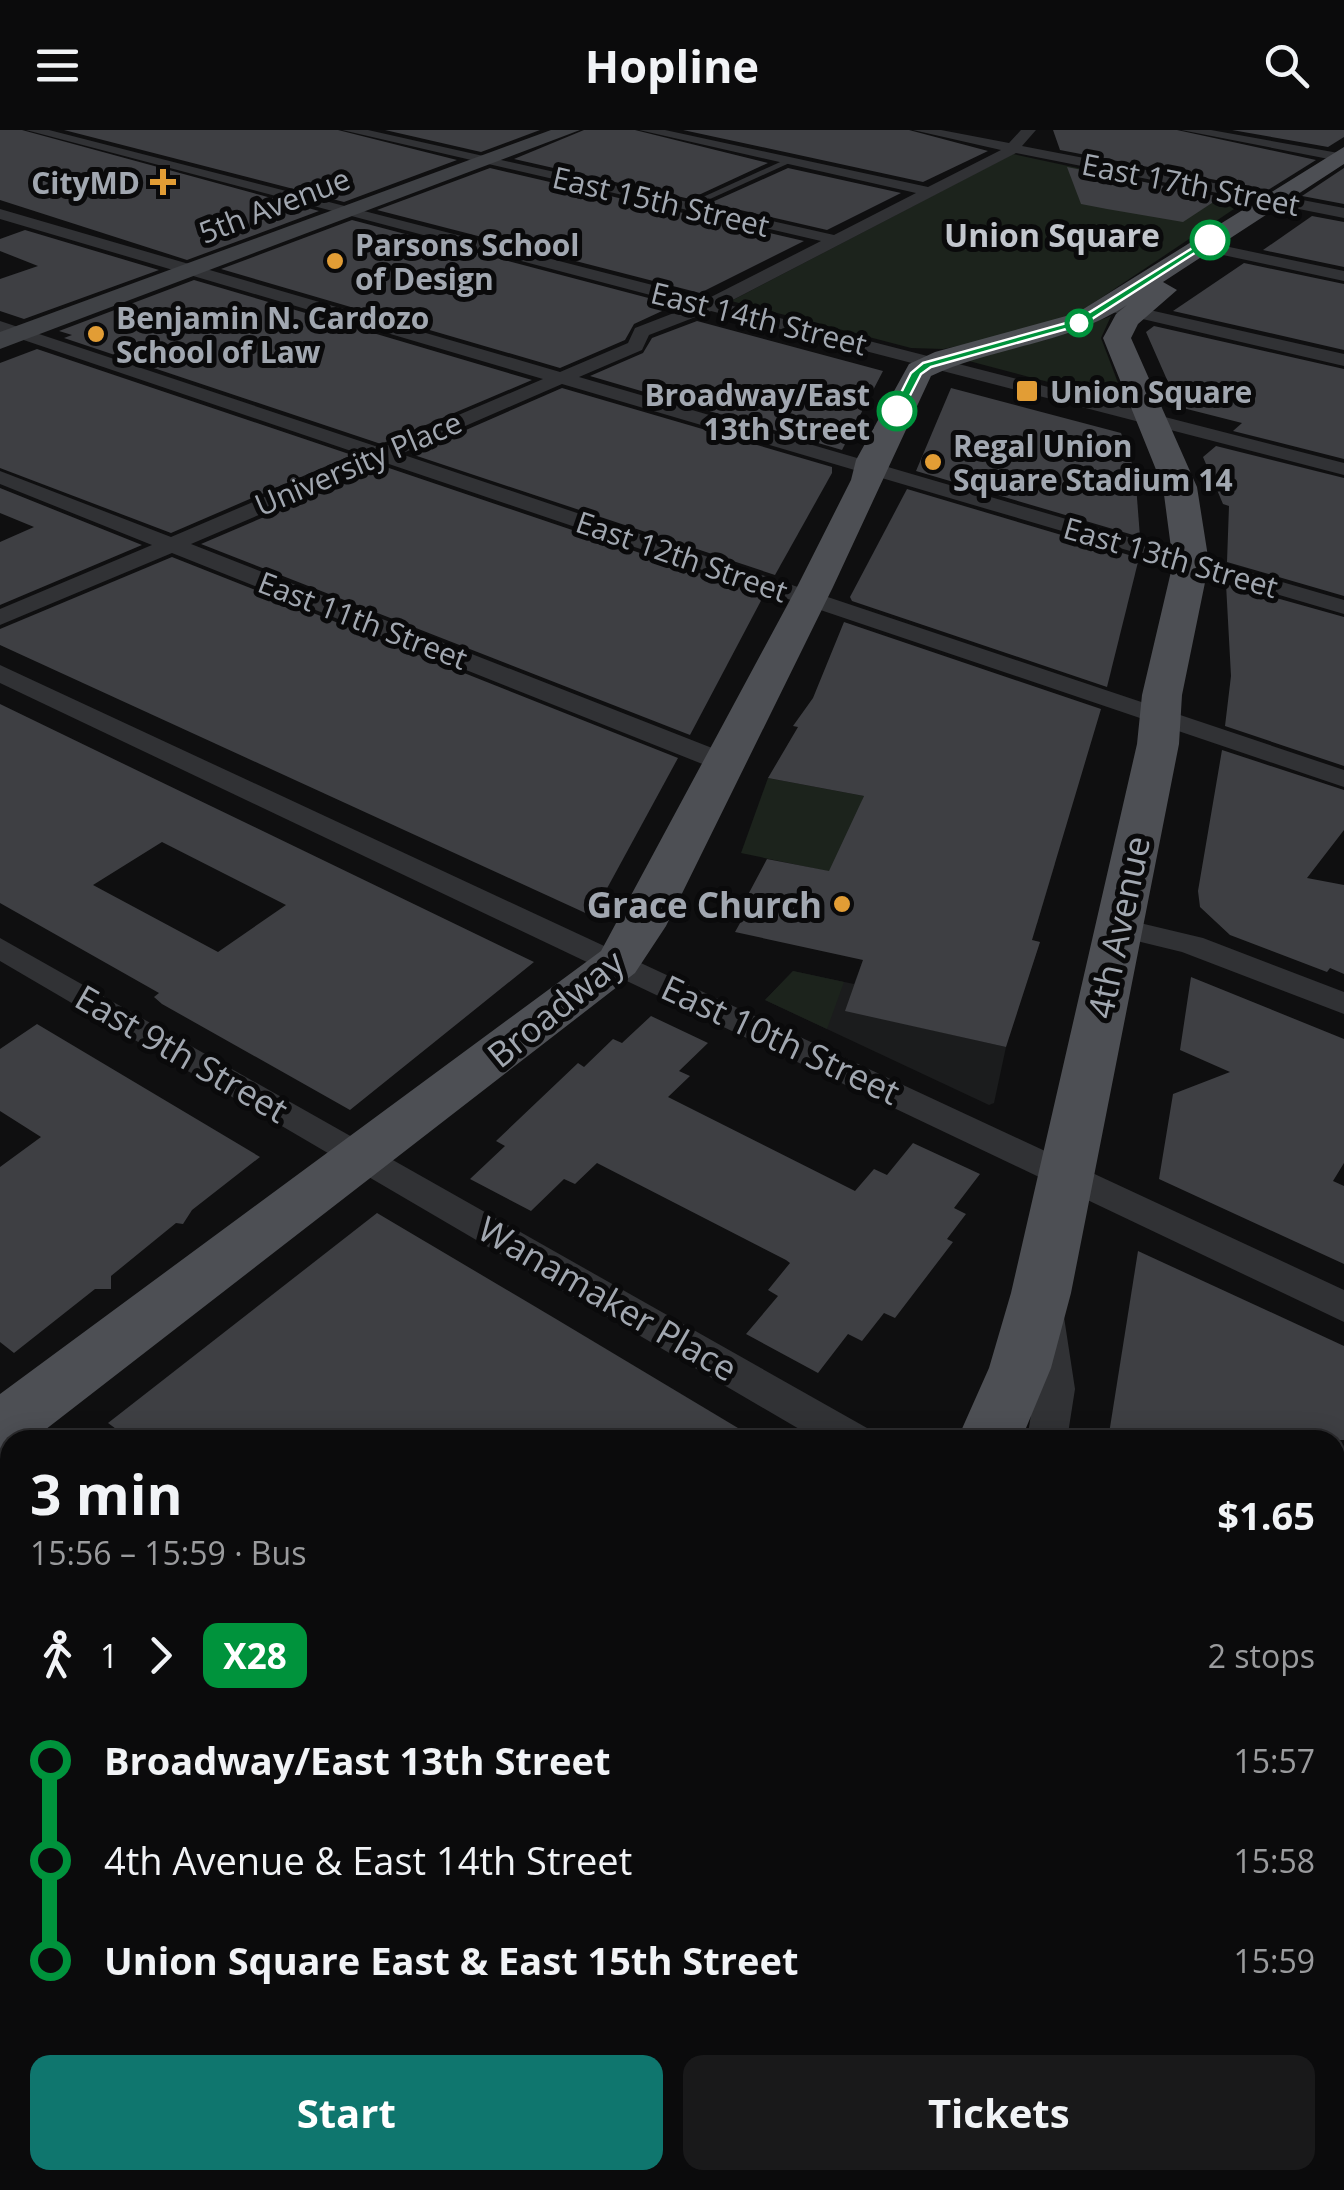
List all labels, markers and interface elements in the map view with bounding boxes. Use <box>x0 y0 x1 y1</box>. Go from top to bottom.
text: Hopline <box>585 35 759 96</box>
icon: menu <box>30 38 85 93</box>
icon: search <box>1259 38 1314 93</box>
street label: East 17th Street <box>1079 143 1303 225</box>
street label: East 15th Street <box>549 156 773 246</box>
street label: 5th Avenue <box>193 157 355 253</box>
place label: CityMD <box>31 162 140 203</box>
marker: CityMD <box>150 169 176 195</box>
district label: Union Square <box>944 213 1160 256</box>
unlabelled marker <box>1191 221 1229 259</box>
place label: Parsons School of Design <box>355 224 579 299</box>
marker: Parsons School of Design <box>324 250 346 272</box>
street label: East 14th Street <box>647 271 871 365</box>
place label: Benjamin N. Cardozo School of Law <box>116 297 429 372</box>
unlabelled marker <box>1066 310 1092 336</box>
marker: Benjamin N. Cardozo School of Law <box>85 323 107 345</box>
place label: Union Square <box>1050 371 1252 412</box>
place label: Broadway/East 13th Street <box>644 374 870 449</box>
marker: Union Square <box>1014 378 1040 404</box>
marker: Broadway/East 13th Street <box>878 392 916 430</box>
street label: University Place <box>248 401 468 525</box>
place label: Regal Union Square Stadium 14 <box>953 425 1233 500</box>
marker: Regal Union Square Stadium 14 <box>922 451 944 473</box>
street label: East 12th Street <box>571 501 793 611</box>
street label: East 13th Street <box>1059 507 1283 607</box>
street label: East 11th Street <box>252 561 474 679</box>
street label: 4th Avenue <box>1076 832 1160 1022</box>
place label: Grace Church <box>587 881 822 928</box>
marker: Grace Church <box>831 893 853 915</box>
street label: Broadway <box>477 938 633 1078</box>
street label: East 10th Street <box>654 963 908 1115</box>
street label: East 9th Street <box>67 973 297 1133</box>
street label: Wanamaker Place <box>470 1205 746 1391</box>
text: 3 min <box>30 1456 183 1531</box>
text: $1.65 <box>1217 1489 1315 1541</box>
text: 15:56 – 15:59 · Bus <box>30 1531 306 1574</box>
icon: walk <box>30 1628 85 1683</box>
icon: forward <box>133 1628 188 1683</box>
text: X28 <box>223 1632 287 1679</box>
text: 1 <box>100 1634 118 1677</box>
text: 2 stops <box>1208 1634 1315 1677</box>
text: Broadway/East 13th Street <box>104 1734 610 1786</box>
text: 15:57 <box>1233 1739 1315 1782</box>
text: 4th Avenue & East 14th Street <box>104 1834 632 1886</box>
text: 15:58 <box>1233 1839 1315 1882</box>
text: Union Square East & East 15th Street <box>104 1934 798 1986</box>
text: 15:59 <box>1233 1939 1315 1982</box>
button: Start <box>30 2055 663 2170</box>
button: Tickets <box>683 2055 1315 2170</box>

